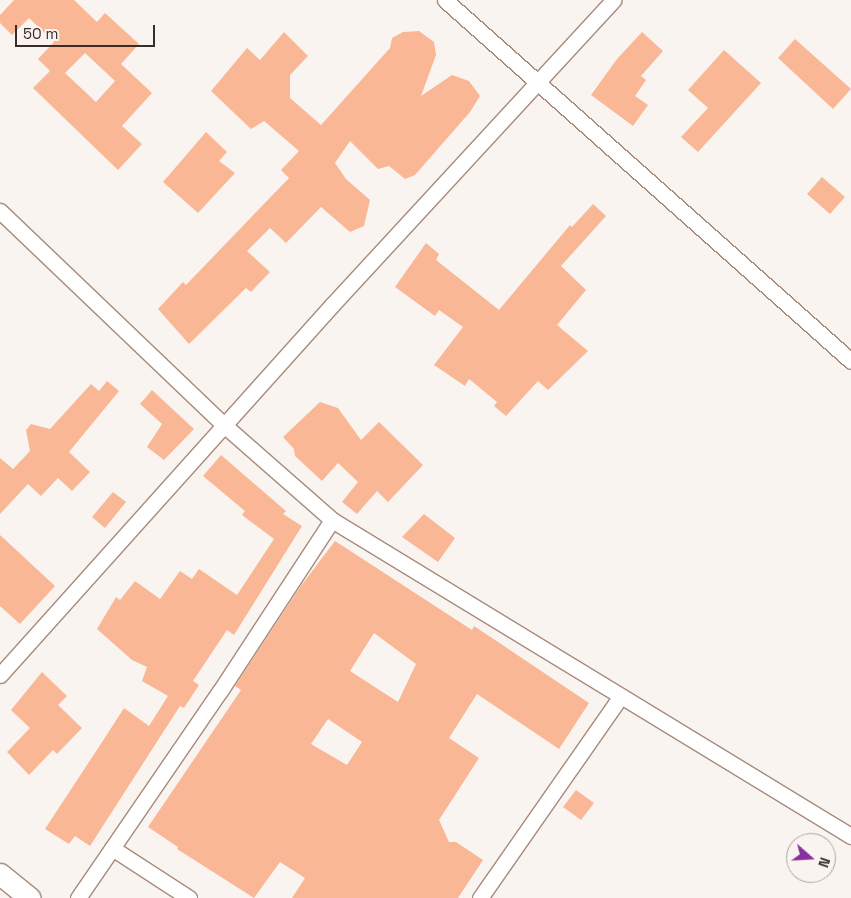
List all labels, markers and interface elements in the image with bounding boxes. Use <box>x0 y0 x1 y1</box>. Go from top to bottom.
scale bar <box>18 15 158 47</box>
text: 50 m <box>23 24 58 43</box>
north arrow <box>786 833 836 883</box>
text: N <box>814 855 834 870</box>

